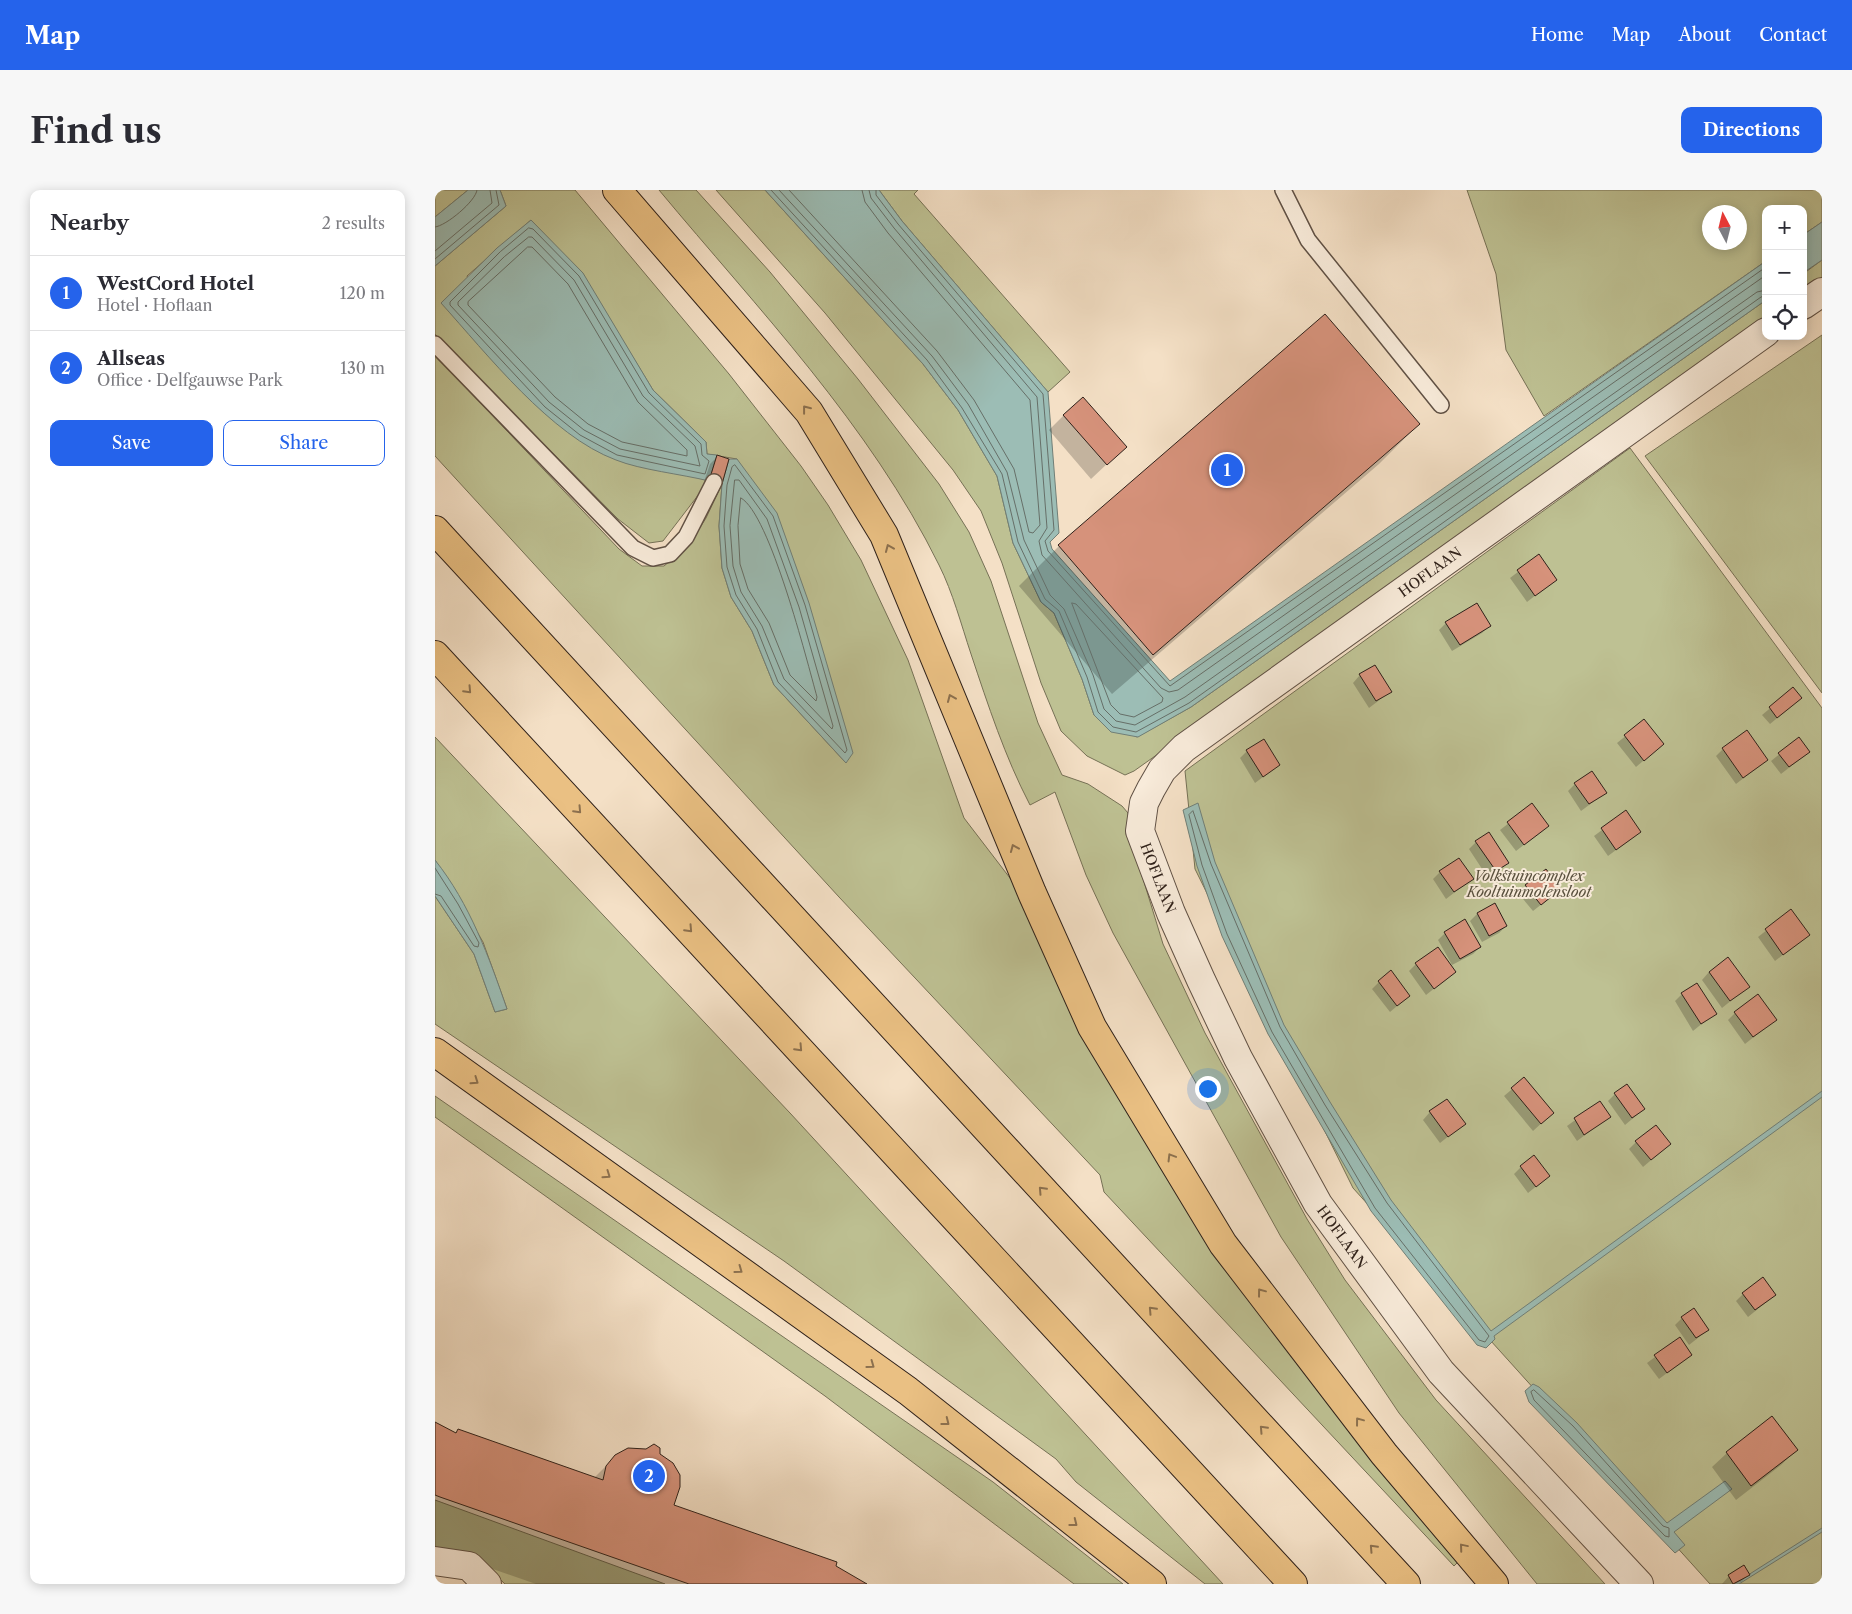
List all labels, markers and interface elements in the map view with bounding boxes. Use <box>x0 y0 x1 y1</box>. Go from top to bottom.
text: Map <box>25 21 80 50</box>
text: Home <box>1531 24 1584 46</box>
text: Map <box>1612 24 1650 46</box>
text: About <box>1678 24 1731 46</box>
text: Contact <box>1759 24 1827 46</box>
button: Directions <box>1681 107 1822 153</box>
text: Find us <box>30 109 162 152</box>
north arrow <box>1702 205 1747 250</box>
map controls <box>1762 205 1807 340</box>
button: + <box>1762 205 1807 250</box>
text: Nearby <box>50 210 129 235</box>
text: 2 results <box>322 213 385 233</box>
button: − <box>1762 250 1807 295</box>
text: WestCord Hotel <box>97 272 254 295</box>
text: 1 <box>62 283 70 303</box>
text: 120 m <box>340 283 385 303</box>
text: Hotel · Hoflaan <box>97 295 213 315</box>
button: locate <box>1762 295 1807 340</box>
text: Allseas <box>97 347 165 370</box>
text: 2 <box>61 358 71 378</box>
text: 130 m <box>340 358 385 378</box>
text: Office · Delfgauwse Park <box>97 370 283 390</box>
one-way arrow <box>803 405 812 415</box>
button: Save <box>50 420 213 466</box>
button: Share <box>223 420 385 466</box>
pin: 1 <box>1211 451 1243 489</box>
street label: HOFLAAN <box>1395 543 1466 601</box>
one-way arrow <box>885 544 895 553</box>
one-way arrow <box>462 685 471 694</box>
one-way arrow <box>947 694 958 703</box>
one-way arrow <box>572 804 581 813</box>
street label: HOFLAAN <box>1136 840 1180 916</box>
one-way arrow <box>1009 845 1019 853</box>
park label: Volkstuincomplex Kooltuinmolensloot <box>1466 867 1592 901</box>
one-way arrow <box>683 923 692 932</box>
one-way arrow <box>793 1043 802 1052</box>
one-way arrow <box>469 1075 479 1084</box>
your location <box>1195 1076 1221 1102</box>
one-way arrow <box>1167 1154 1177 1163</box>
one-way arrow <box>601 1169 611 1178</box>
one-way arrow <box>1039 1187 1048 1196</box>
street label: HOFLAAN <box>1313 1202 1371 1273</box>
one-way arrow <box>733 1264 743 1273</box>
one-way arrow <box>1258 1289 1266 1298</box>
one-way arrow <box>1149 1306 1158 1315</box>
one-way arrow <box>865 1359 875 1368</box>
one-way arrow <box>940 1416 949 1424</box>
one-way arrow <box>1357 1418 1365 1427</box>
one-way arrow <box>1260 1425 1269 1434</box>
pin: 2 <box>633 1457 665 1495</box>
one-way arrow <box>1068 1517 1077 1525</box>
one-way arrow <box>1459 1543 1468 1552</box>
one-way arrow <box>1370 1545 1379 1554</box>

